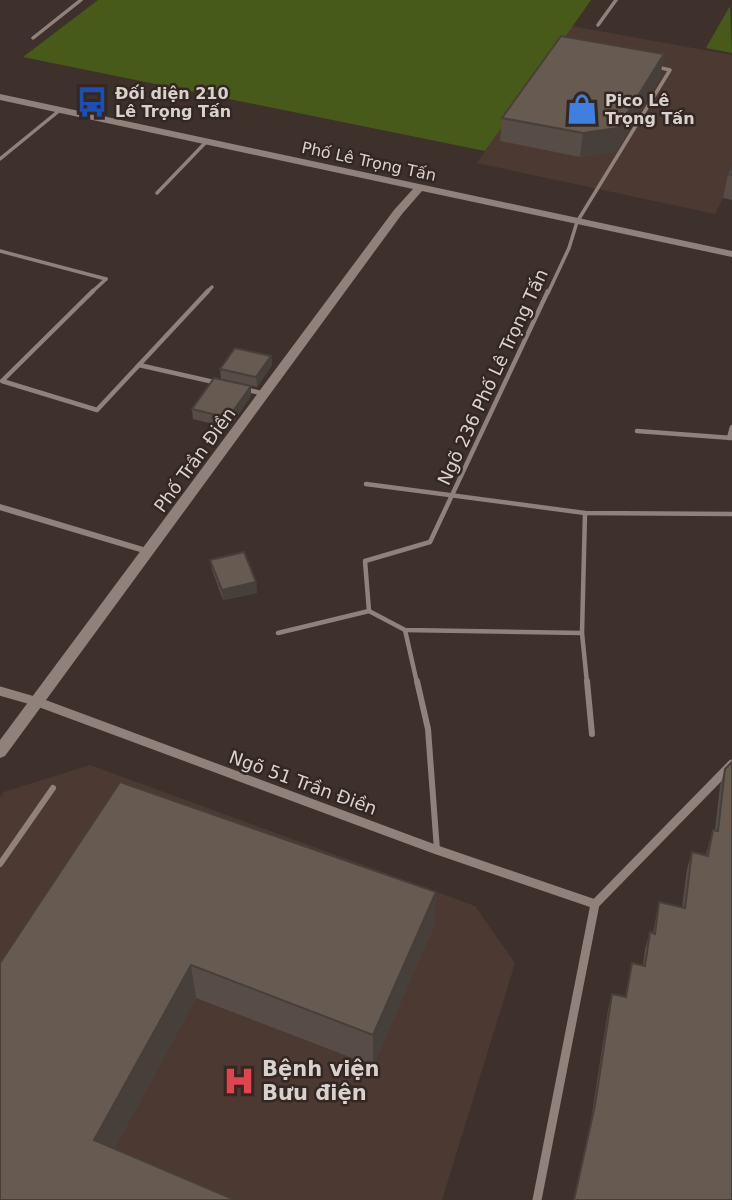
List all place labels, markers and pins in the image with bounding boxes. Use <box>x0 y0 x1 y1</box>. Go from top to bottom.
place label: Đối diện 210 Lê Trọng Tấn <box>115 84 231 121</box>
bus stop icon: Đối diện 210 Lê Trọng Tấn <box>75 85 109 119</box>
place label: Pico Lê Trọng Tấn <box>605 91 695 128</box>
shop icon: Pico Lê Trọng Tấn <box>565 92 599 126</box>
place label: Bệnh viện Bưu điện <box>262 1057 380 1105</box>
hospital icon: Bệnh viện Bưu điện <box>222 1064 256 1098</box>

